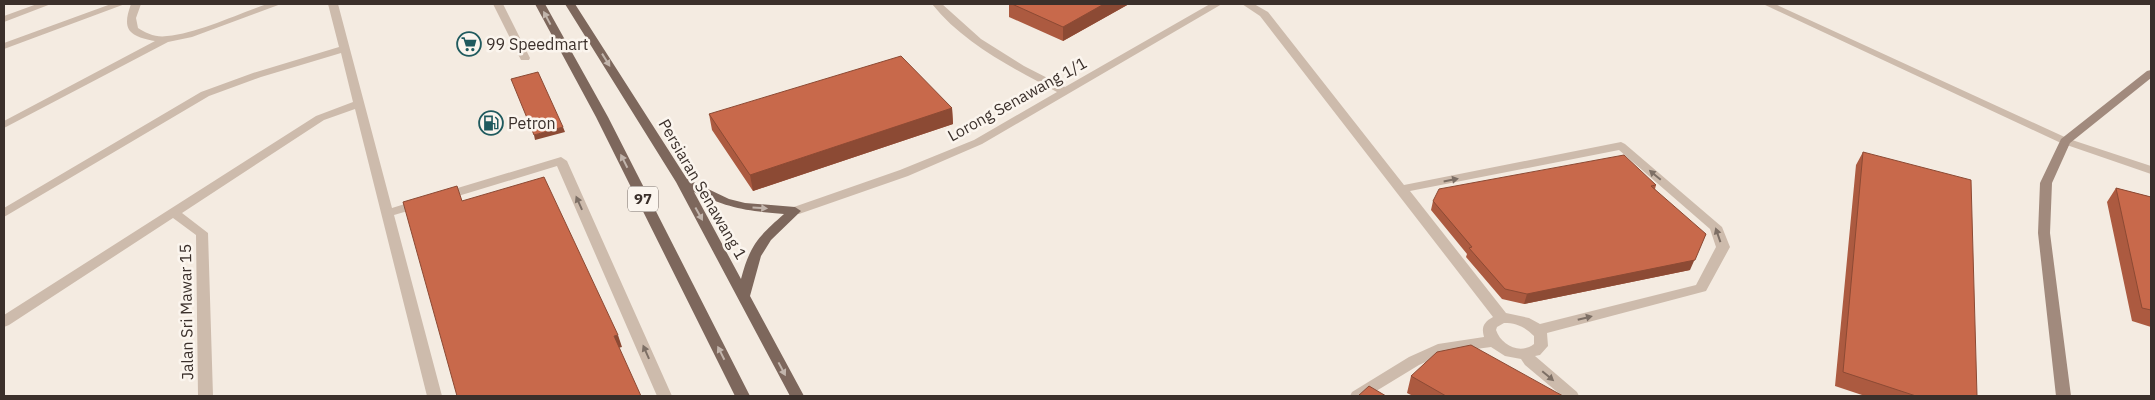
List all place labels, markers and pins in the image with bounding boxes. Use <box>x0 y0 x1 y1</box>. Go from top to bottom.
supermarket icon: 99 Speedmart <box>456 31 482 57</box>
place label: 99 Speedmart <box>486 34 588 54</box>
fuel station icon: Petron <box>478 110 504 136</box>
place label: Petron <box>508 113 556 133</box>

